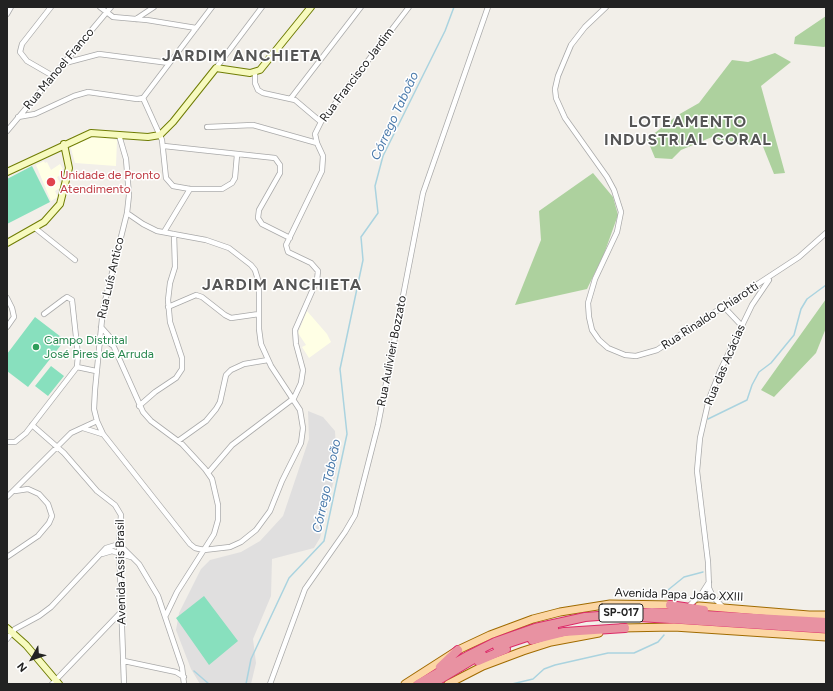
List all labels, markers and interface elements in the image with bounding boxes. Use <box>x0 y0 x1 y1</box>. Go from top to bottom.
street label: Rua Manoel Franco <box>21 25 97 113</box>
street label: Rua Francisco Jardim <box>317 25 397 125</box>
district label: JARDIM ANCHIETA <box>162 46 322 66</box>
water label: Córrego Taboão <box>368 69 422 163</box>
district label: LOTEAMENTO INDUSTRIAL CORAL <box>604 112 772 150</box>
place label: Unidade de Pronto Atendimento <box>60 168 160 196</box>
marker: Unidade de Pronto Atendimento <box>45 176 57 188</box>
street label: Rua Luís Antico <box>95 236 127 320</box>
district label: JARDIM ANCHIETA <box>202 275 362 295</box>
street label: Rua Rinaldo Chiarotti <box>659 279 761 353</box>
street label: Rua Aulivieri Bozzato <box>374 294 410 408</box>
street label: Rua das Acácias <box>701 322 749 408</box>
place label: Campo Distrital José Pires de Arruda <box>44 333 154 361</box>
marker: Campo Distrital José Pires de Arruda <box>31 342 41 352</box>
water label: Córrego Taboão <box>309 438 345 534</box>
street label: Avenida Assis Brasil <box>113 519 129 625</box>
street label: Avenida Papa João XXIII <box>614 586 744 604</box>
road number: SP-017 <box>599 604 643 622</box>
north arrow <box>12 639 52 679</box>
text: N <box>15 660 30 674</box>

